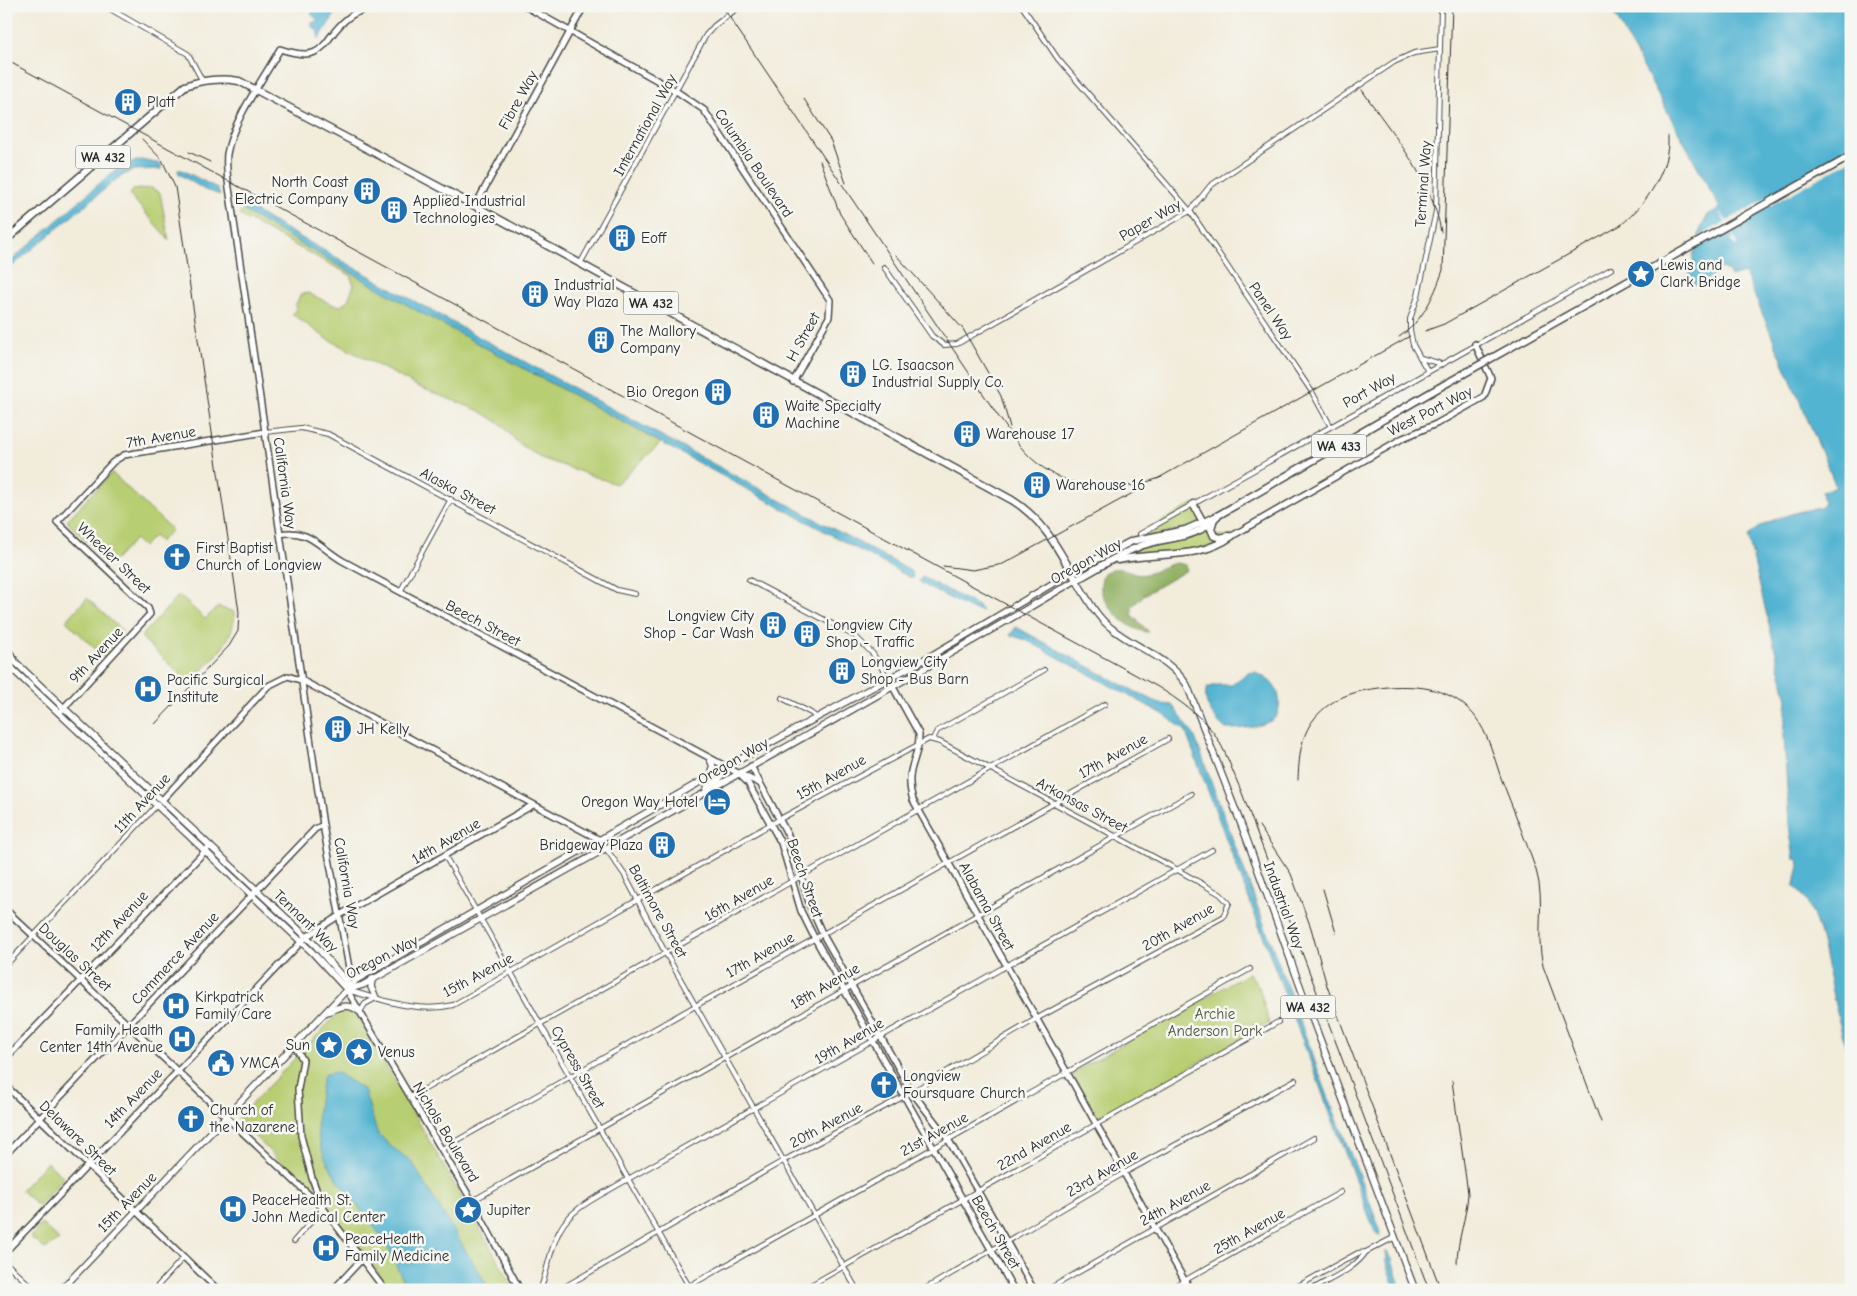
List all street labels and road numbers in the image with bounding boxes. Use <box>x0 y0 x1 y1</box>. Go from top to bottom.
street label: Fibre Way <box>494 67 542 133</box>
street label: International Way <box>610 71 681 179</box>
street label: Columbia Boulevard <box>711 105 797 221</box>
street label: Terminal Way <box>1411 140 1435 228</box>
road number: WA 432 <box>76 146 130 168</box>
street label: Paper Way <box>1116 195 1184 245</box>
street label: Panel Way <box>1245 279 1297 344</box>
road number: WA 432 <box>624 292 678 314</box>
street label: H Street <box>782 309 824 365</box>
street label: Port Way <box>1340 368 1399 412</box>
street label: West Port Way <box>1385 382 1476 440</box>
street label: 7th Avenue <box>125 422 198 452</box>
road number: WA 433 <box>1312 434 1366 458</box>
street label: California Way <box>270 436 300 530</box>
street label: Alaska Street <box>417 464 500 519</box>
street label: Wheeler Street <box>73 518 155 598</box>
street label: Oregon Way <box>1047 534 1125 588</box>
street label: Beech Street <box>442 596 524 651</box>
street label: 9th Avenue <box>65 623 127 687</box>
street label: 17th Avenue <box>1075 729 1151 782</box>
street label: Oregon Way <box>695 733 772 788</box>
street label: 15th Avenue <box>793 750 869 804</box>
street label: 11th Avenue <box>110 769 174 837</box>
street label: Arkansas Street <box>1033 773 1131 837</box>
street label: 14th Avenue <box>409 814 484 868</box>
street label: California Way <box>330 836 364 930</box>
street label: Beech Street <box>783 836 827 920</box>
street label: Alabama Street <box>955 859 1019 954</box>
street label: Industrial Way <box>1260 859 1308 952</box>
street label: Baltimore Street <box>625 861 691 962</box>
street label: 16th Avenue <box>701 871 777 925</box>
street label: 12th Avenue <box>86 886 152 955</box>
street label: Tennant Way <box>270 886 342 956</box>
street label: 20th Avenue <box>1139 899 1218 955</box>
street label: Commerce Avenue <box>127 907 223 1008</box>
street label: Douglas Street <box>35 919 116 996</box>
street label: 17th Avenue <box>723 928 798 982</box>
street label: Oregon Way <box>343 931 421 983</box>
street label: 15th Avenue <box>440 949 517 1001</box>
street label: 18th Avenue <box>787 959 863 1013</box>
road number: WA 432 <box>1280 996 1336 1019</box>
street label: 19th Avenue <box>811 1014 887 1068</box>
street label: Cypress Street <box>547 1023 609 1112</box>
street label: 14th Avenue <box>100 1064 166 1132</box>
street label: Nichols Boulevard <box>409 1079 483 1185</box>
street label: Delaware Street <box>36 1097 121 1180</box>
street label: 20th Avenue <box>786 1098 866 1152</box>
street label: 21st Avenue <box>897 1108 972 1160</box>
street label: 22nd Avenue <box>994 1117 1075 1174</box>
street label: 23rd Avenue <box>1063 1145 1141 1201</box>
street label: 15th Avenue <box>94 1168 161 1236</box>
street label: 24th Avenue <box>1137 1176 1214 1230</box>
street label: Beech Street <box>968 1192 1025 1273</box>
street label: 25th Avenue <box>1210 1204 1288 1258</box>

